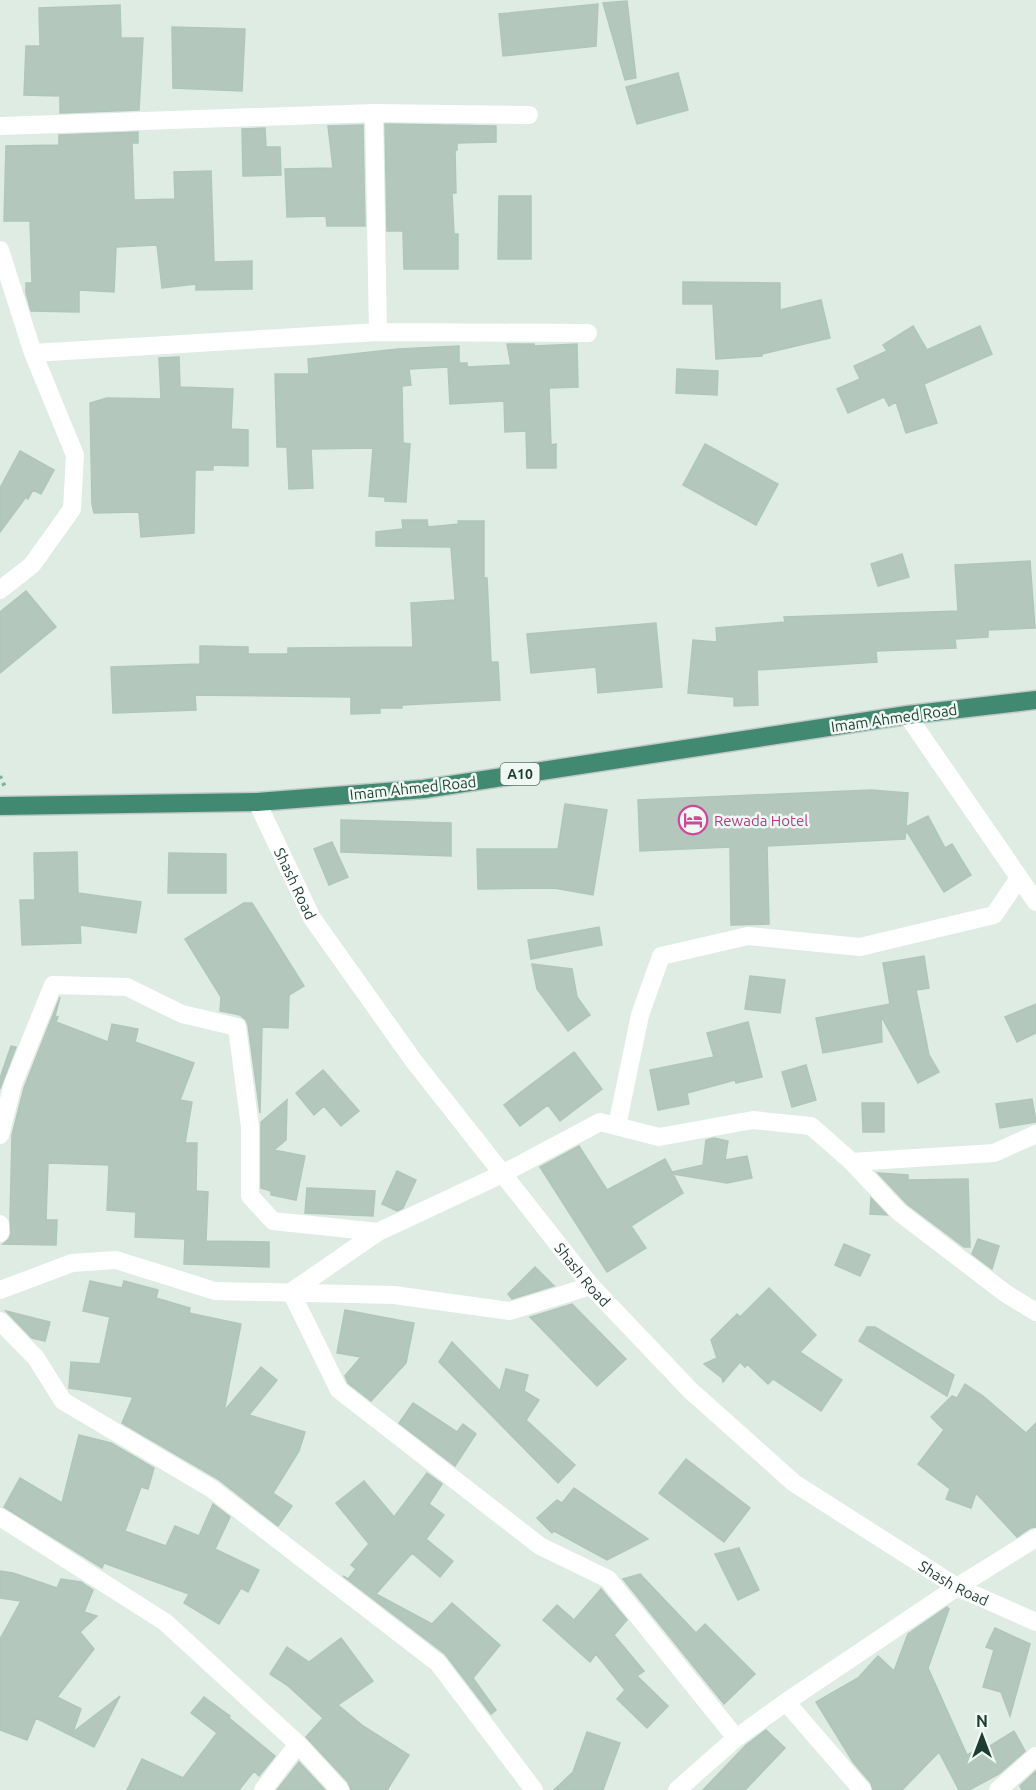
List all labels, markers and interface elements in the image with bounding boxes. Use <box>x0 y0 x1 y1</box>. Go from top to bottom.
street label: Imam Ahmed Road <box>830 701 958 735</box>
road number: A10 <box>500 763 540 785</box>
street label: Imam Ahmed Road <box>349 773 477 803</box>
hotel icon: Rewada Hotel <box>677 804 709 836</box>
place label: Rewada Hotel <box>714 812 808 829</box>
street label: Shash Road <box>271 845 320 922</box>
street label: Shash Road <box>552 1239 614 1309</box>
street label: Shash Road <box>916 1556 991 1608</box>
north arrow <box>952 1706 1012 1766</box>
text: N <box>976 1712 988 1730</box>

